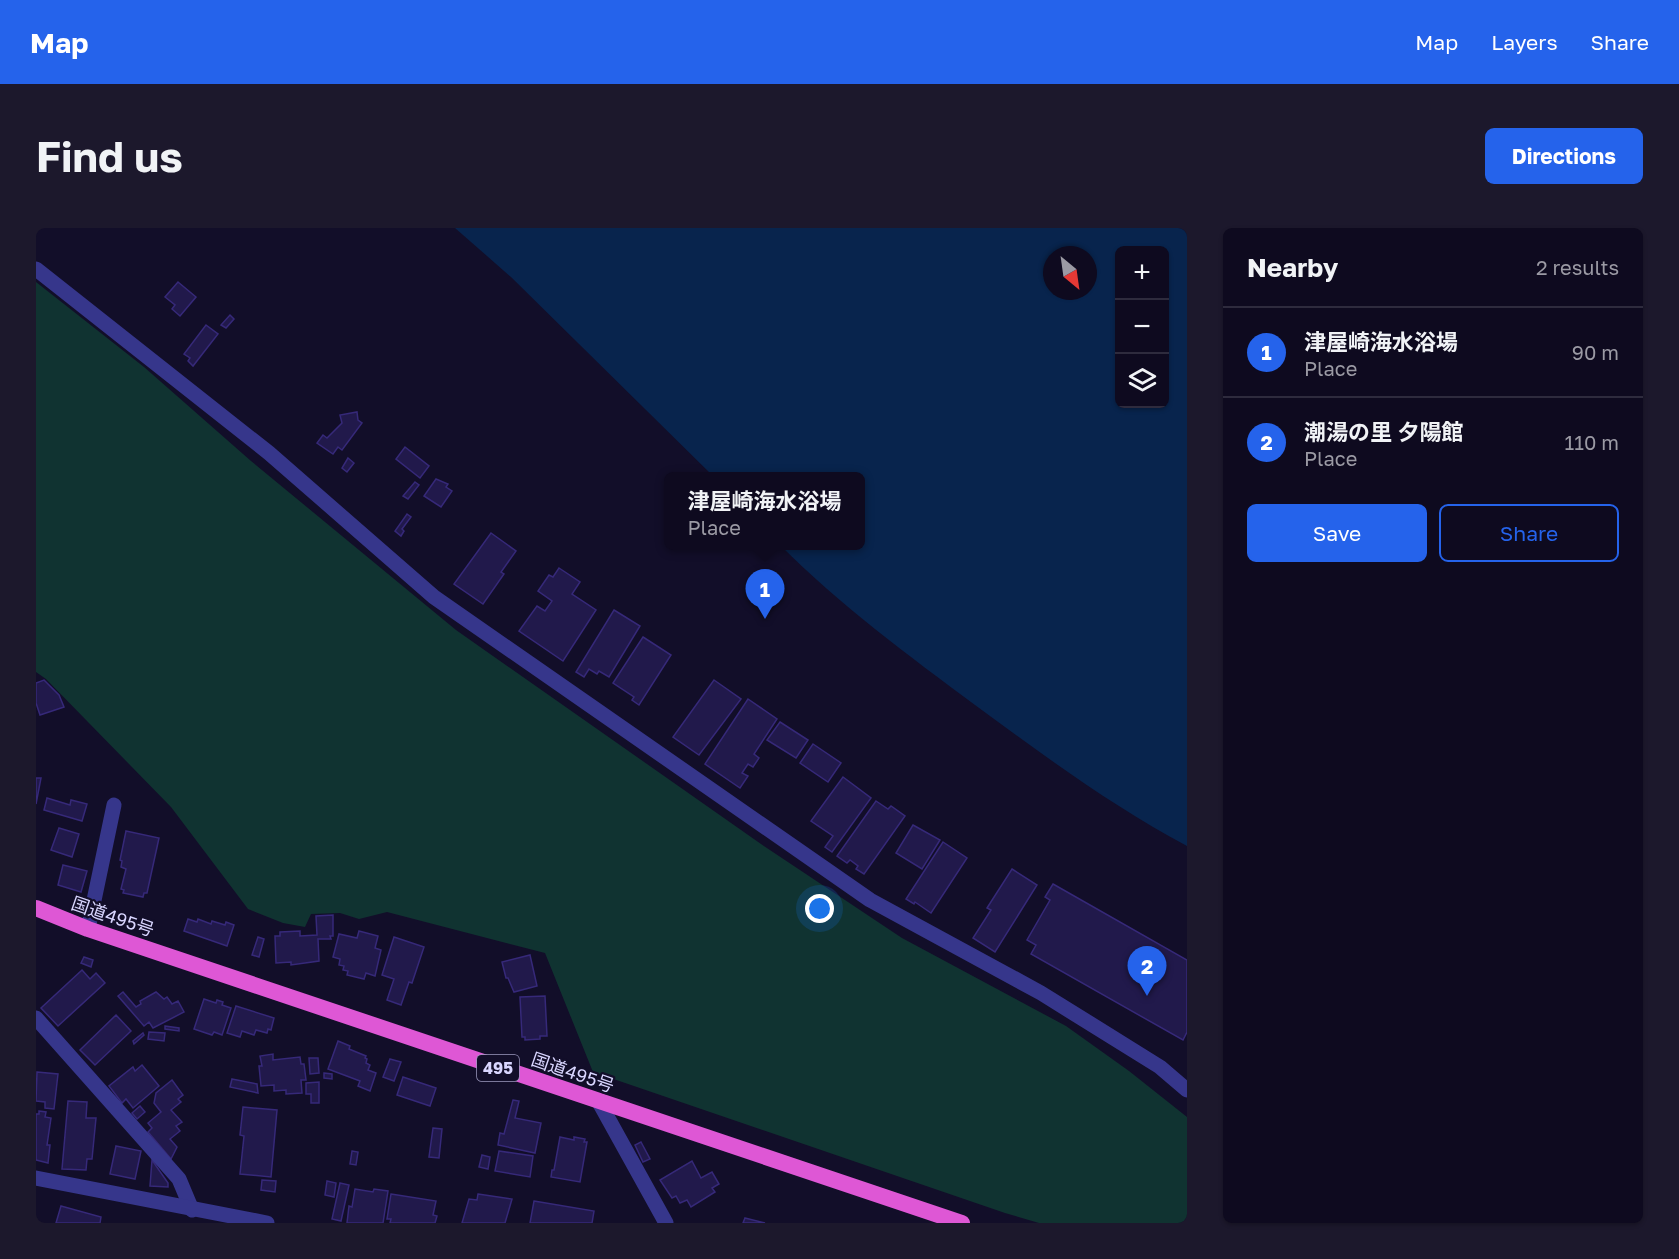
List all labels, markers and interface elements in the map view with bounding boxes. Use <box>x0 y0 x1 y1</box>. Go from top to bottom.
text: Map <box>30 26 88 59</box>
text: Map <box>1415 29 1458 55</box>
text: Layers <box>1491 29 1558 55</box>
text: Share <box>1591 29 1649 55</box>
button: Directions <box>1485 128 1643 184</box>
text: Find us <box>36 131 183 181</box>
north arrow <box>1043 246 1097 300</box>
map controls <box>1115 246 1169 408</box>
button: + <box>1115 246 1169 300</box>
text: Nearby <box>1247 252 1338 283</box>
text: 2 results <box>1536 255 1619 279</box>
button: − <box>1115 300 1169 354</box>
text: 津屋崎海水浴場 <box>1304 328 1458 355</box>
text: 1 <box>1261 340 1272 364</box>
text: 90 m <box>1572 340 1619 364</box>
button: layers <box>1115 354 1169 408</box>
text: Place <box>1304 356 1357 380</box>
text: 潮湯の里 夕陽館 <box>1304 418 1464 445</box>
text: 2 <box>1260 430 1273 454</box>
text: 110 m <box>1565 430 1619 454</box>
text: Place <box>1304 446 1357 470</box>
popup <box>664 472 865 550</box>
text: 津屋崎海水浴場 <box>687 487 842 514</box>
button: Save <box>1247 504 1427 562</box>
button: Share <box>1439 504 1619 562</box>
text: Place <box>687 515 741 539</box>
pin: 1 <box>746 570 784 619</box>
street label: 国道495号 <box>69 892 157 940</box>
your location <box>805 894 834 923</box>
pin: 2 <box>1128 946 1166 996</box>
street label: 国道495号 <box>529 1048 617 1096</box>
road number: 495 <box>477 1055 519 1081</box>

